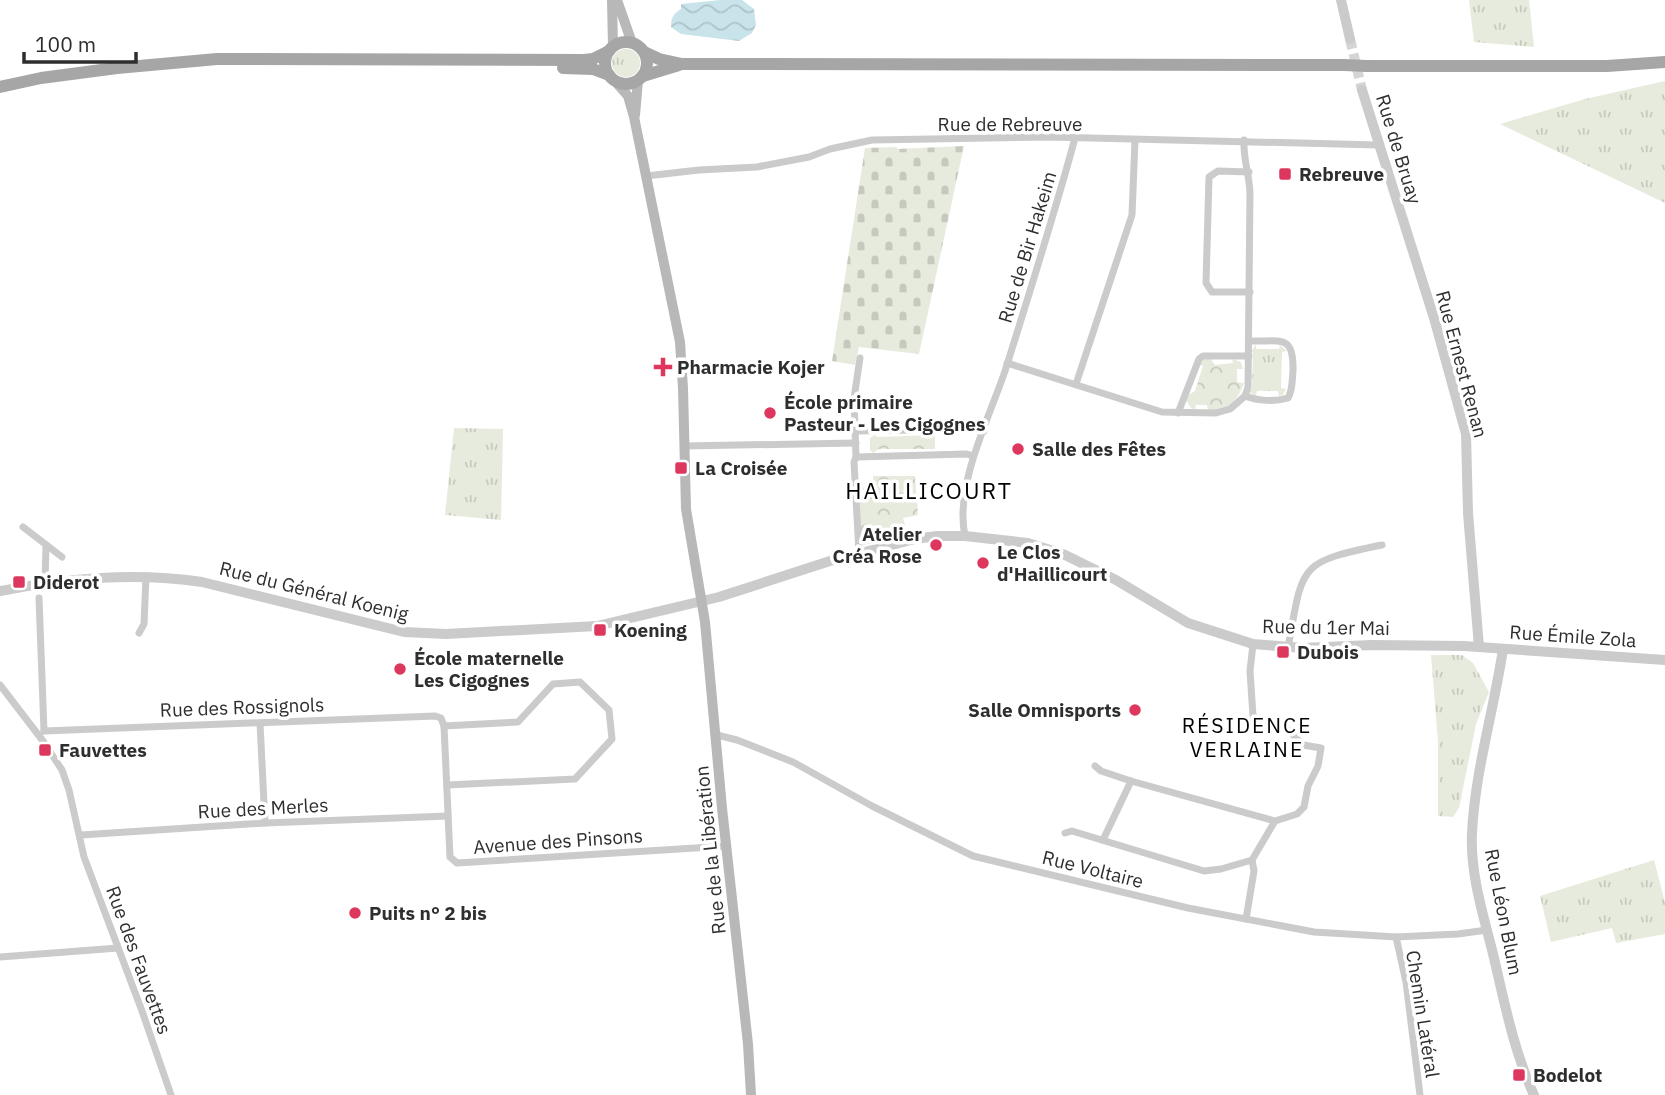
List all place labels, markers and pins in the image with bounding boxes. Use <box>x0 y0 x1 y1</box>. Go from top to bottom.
place label: Rebreuve <box>1299 162 1384 186</box>
marker: Rebreuve <box>1277 166 1293 182</box>
place label: Pharmacie Kojer <box>677 355 825 379</box>
marker: Pharmacie Kojer <box>655 359 671 375</box>
place label: École primaire Pasteur - Les Cigognes <box>784 390 986 436</box>
marker: École primaire Pasteur - Les Cigognes <box>762 405 778 421</box>
place label: Salle des Fêtes <box>1032 437 1166 461</box>
marker: Salle des Fêtes <box>1010 441 1026 457</box>
place label: La Croisée <box>695 456 787 480</box>
marker: La Croisée <box>673 460 689 476</box>
place label: Atelier Créa Rose <box>833 522 922 568</box>
marker: Atelier Créa Rose <box>928 537 944 553</box>
place label: Le Clos d'Haillicourt <box>997 540 1107 586</box>
marker: Le Clos d'Haillicourt <box>975 555 991 571</box>
place label: Diderot <box>33 570 99 594</box>
marker: Diderot <box>11 574 27 590</box>
place label: Koening <box>614 618 687 642</box>
marker: Koening <box>592 622 608 638</box>
place label: Dubois <box>1297 640 1359 664</box>
marker: Dubois <box>1275 644 1291 660</box>
place label: École maternelle Les Cigognes <box>414 646 564 692</box>
marker: École maternelle Les Cigognes <box>392 661 408 677</box>
place label: Salle Omnisports <box>968 698 1121 722</box>
marker: Salle Omnisports <box>1127 702 1143 718</box>
place label: Fauvettes <box>59 738 147 762</box>
marker: Fauvettes <box>37 742 53 758</box>
place label: Puits n° 2 bis <box>369 901 487 925</box>
marker: Puits n° 2 bis <box>347 905 363 921</box>
place label: Bodelot <box>1533 1063 1602 1087</box>
marker: Bodelot <box>1511 1067 1527 1083</box>

